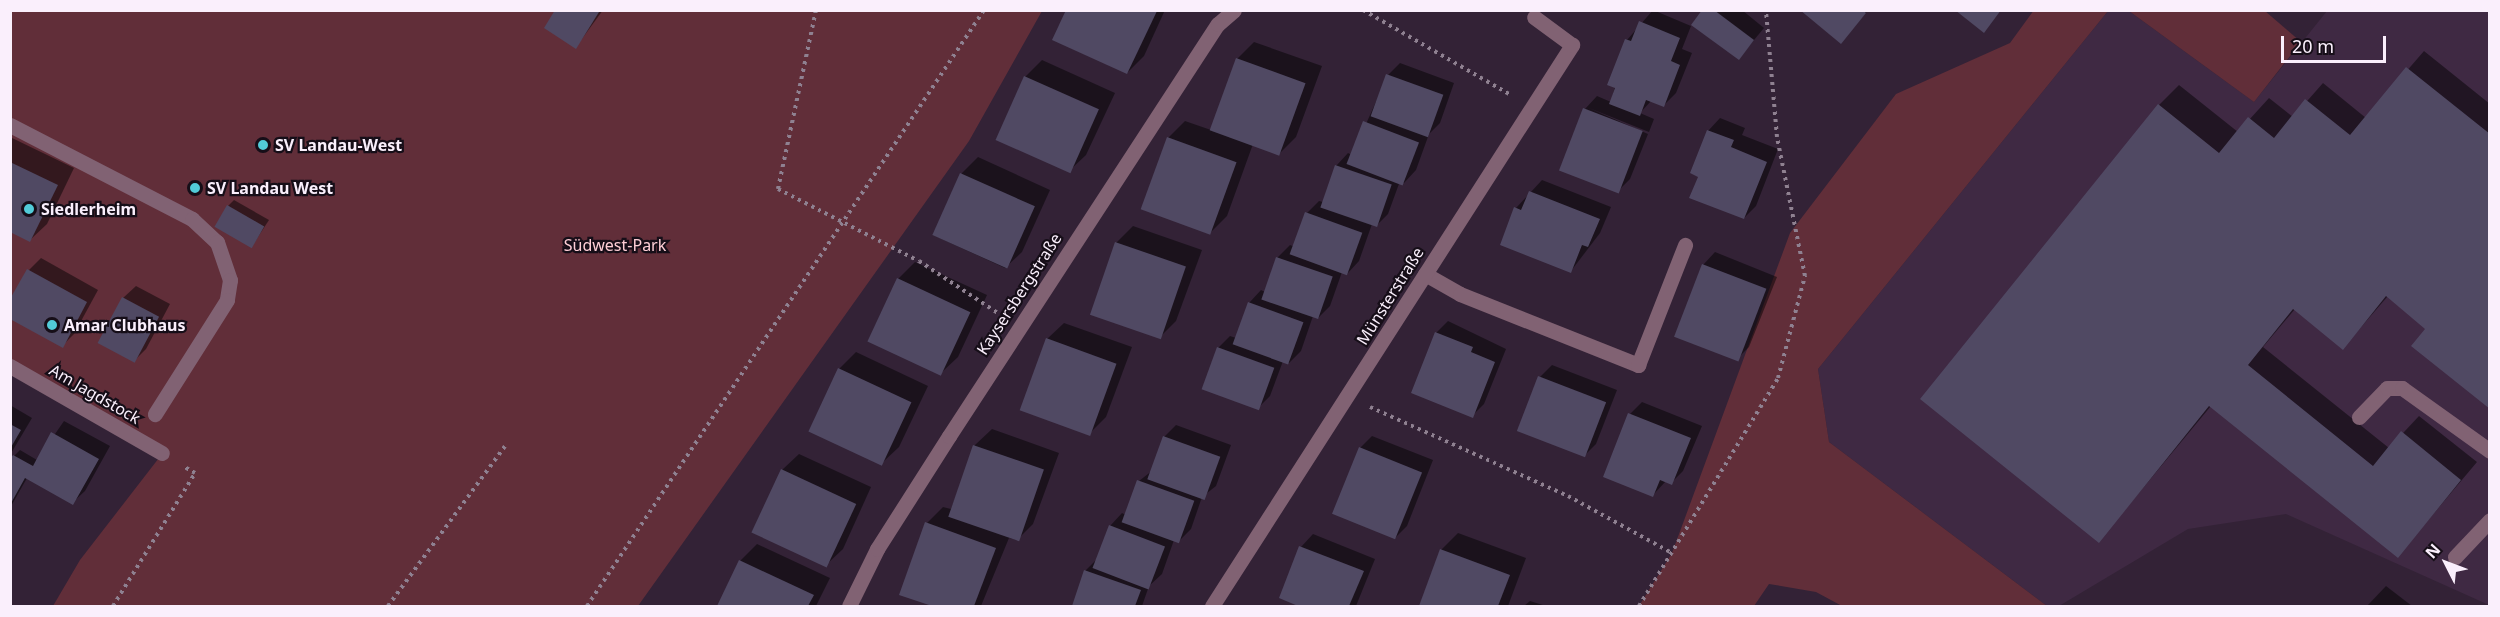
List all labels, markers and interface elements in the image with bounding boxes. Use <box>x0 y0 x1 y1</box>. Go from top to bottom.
scale bar <box>2284 24 2389 62</box>
text: 20 m <box>2292 34 2334 58</box>
place label: SV Landau-West <box>275 135 402 155</box>
marker: SV Landau-West <box>256 138 270 152</box>
place label: SV Landau West <box>207 178 333 198</box>
marker: SV Landau West <box>188 181 202 195</box>
place label: Siedlerheim <box>41 199 136 219</box>
marker: Siedlerheim <box>22 202 36 216</box>
street label: Kaysersbergstraße <box>973 230 1065 358</box>
park label: Südwest-Park <box>564 235 666 255</box>
street label: Münsterstraße <box>1352 244 1428 348</box>
place label: Amar Clubhaus <box>64 315 186 335</box>
marker: Amar Clubhaus <box>45 318 59 332</box>
street label: Am Jagdstock <box>46 360 144 428</box>
north arrow <box>2416 533 2476 593</box>
text: N <box>2420 539 2445 563</box>

